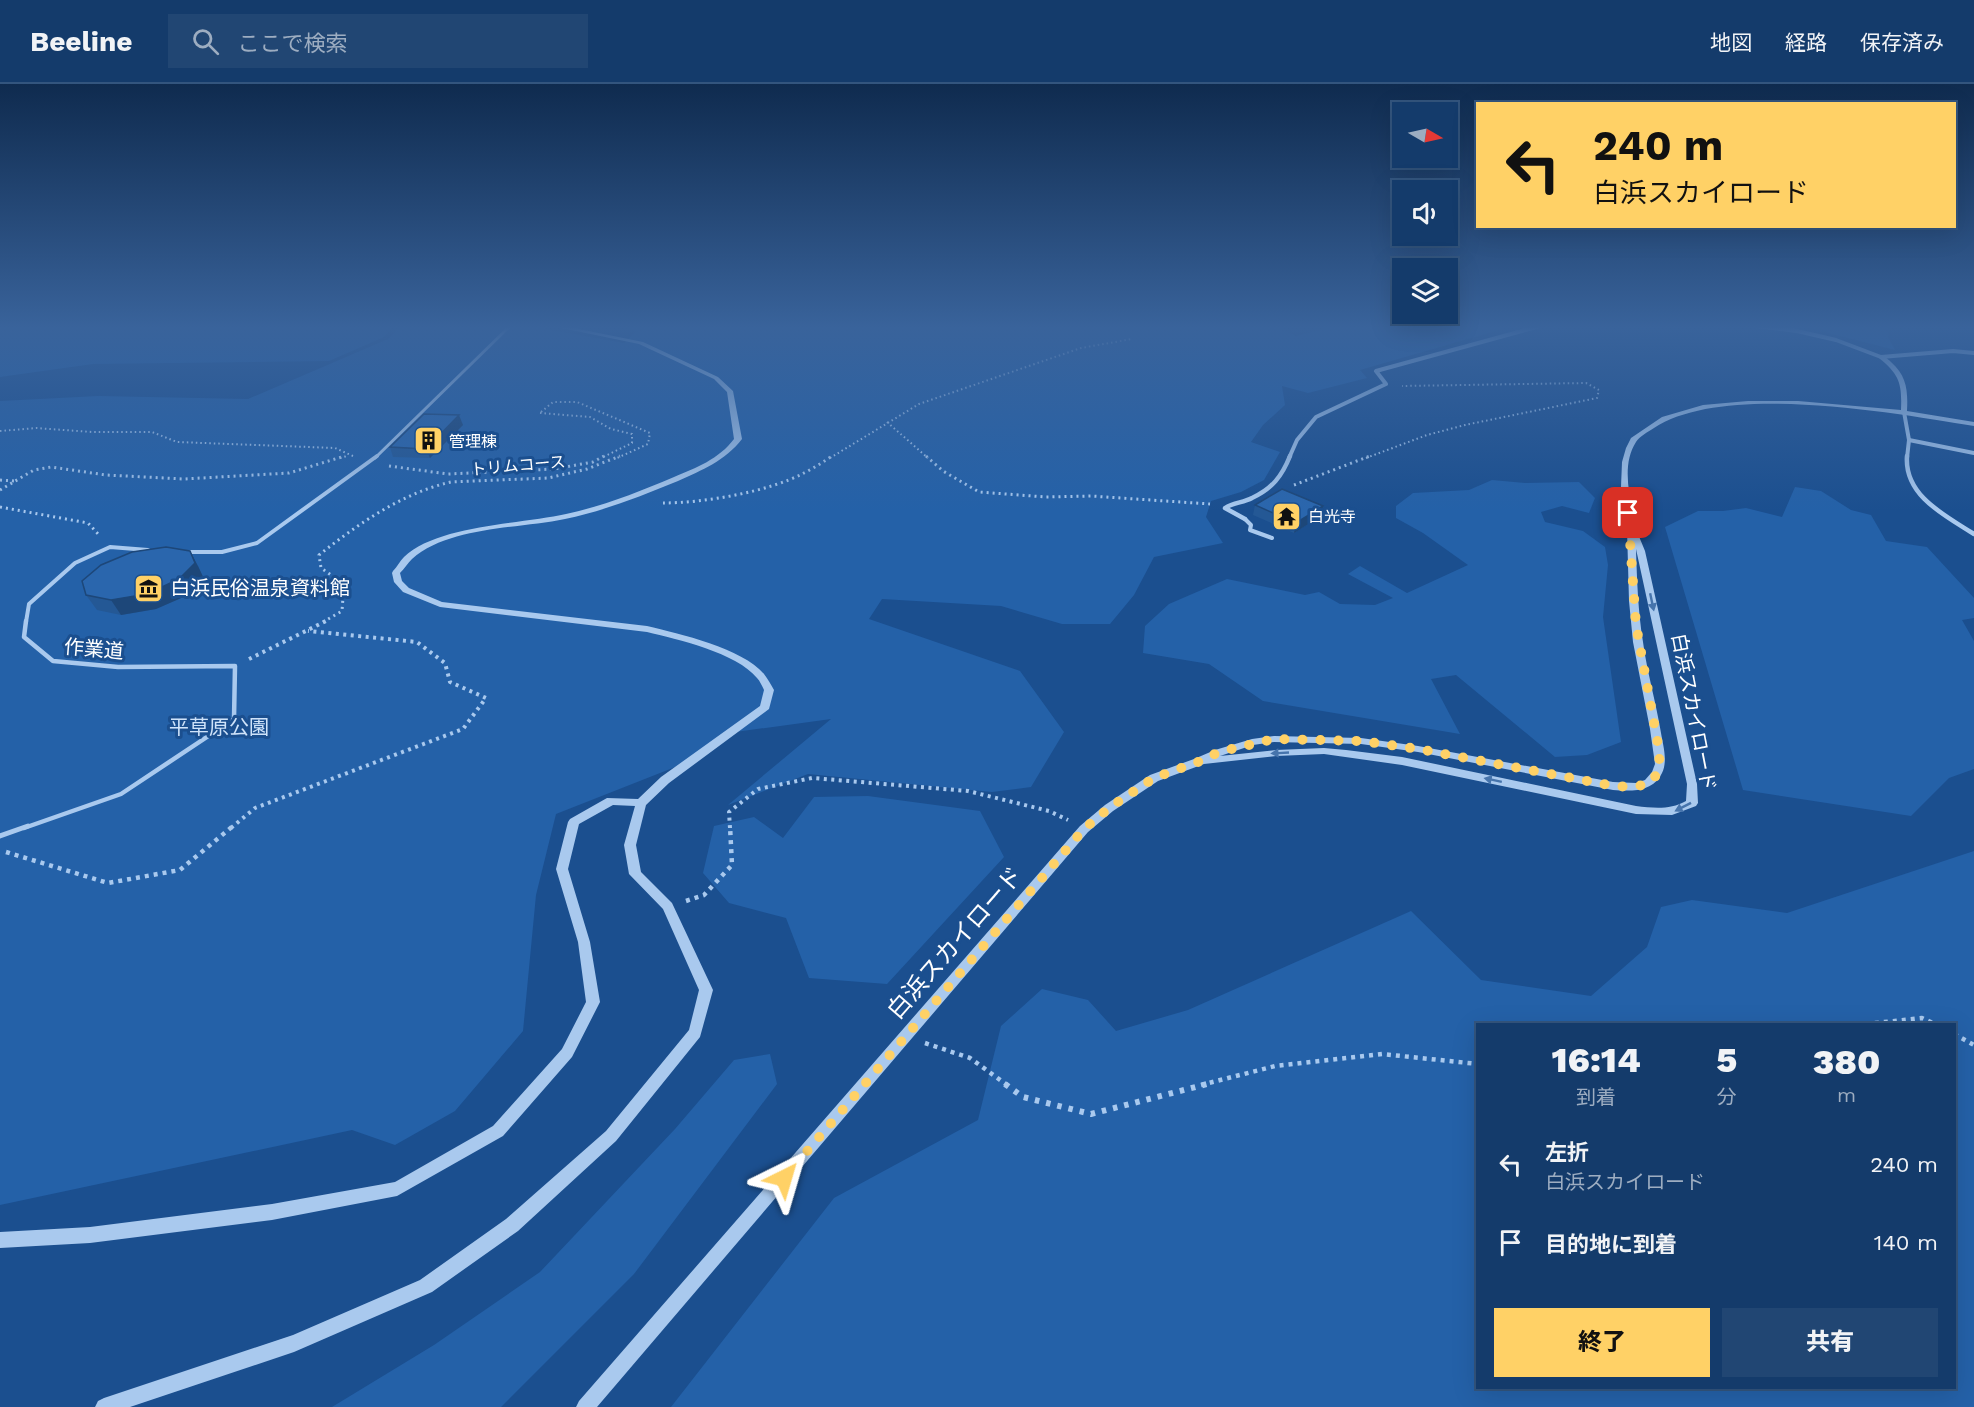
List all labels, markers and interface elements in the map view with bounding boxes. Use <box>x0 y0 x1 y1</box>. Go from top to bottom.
search box <box>168 14 588 68</box>
text: Beeline <box>30 25 132 58</box>
icon: search <box>189 25 222 58</box>
text: 地図 <box>1710 30 1752 55</box>
text: 経路 <box>1785 30 1827 55</box>
text: 保存済み <box>1860 30 1944 55</box>
text: ここで検索 <box>237 31 347 56</box>
north arrow <box>1392 102 1458 168</box>
map controls <box>1392 102 1458 324</box>
text: 240 m <box>1593 121 1723 170</box>
icon: left <box>1494 126 1572 204</box>
text: 白浜スカイロード <box>1593 177 1809 209</box>
button: sound <box>1392 180 1458 246</box>
button: layers <box>1392 258 1458 324</box>
building icon: 管理棟 <box>412 425 444 457</box>
place label: 管理棟 <box>449 432 497 451</box>
street label: トリムコース <box>470 452 566 479</box>
pin <box>1602 487 1653 538</box>
icon: arrive <box>1611 496 1644 529</box>
temple icon: 白光寺 <box>1271 500 1303 532</box>
place label: 白光寺 <box>1308 507 1356 526</box>
museum icon: 白浜民俗温泉資料館 <box>133 572 165 604</box>
place label: 白浜民俗温泉資料館 <box>170 576 350 600</box>
one-way arrow <box>1648 592 1657 611</box>
street label: 白浜スカイロード <box>1667 631 1721 793</box>
street label: 作業道 <box>63 634 125 664</box>
park label: 平草原公園 <box>169 715 269 739</box>
one-way arrow <box>1270 748 1289 758</box>
one-way arrow <box>1483 775 1502 784</box>
one-way arrow <box>1675 802 1692 812</box>
street label: 白浜スカイロード <box>881 861 1029 1025</box>
text: 16:14 <box>1552 1039 1641 1081</box>
text: 5 <box>1716 1039 1737 1081</box>
text: 380 <box>1813 1041 1880 1083</box>
text: m <box>1837 1083 1856 1107</box>
text: 到着 <box>1576 1085 1616 1109</box>
text: 分 <box>1717 1085 1737 1109</box>
text: 左折 <box>1545 1140 1589 1165</box>
position arrow <box>752 1146 816 1210</box>
icon: left <box>1494 1148 1527 1181</box>
text: 240 m <box>1870 1152 1938 1177</box>
text: 白浜スカイロード <box>1545 1170 1705 1194</box>
icon: arrive <box>1494 1226 1527 1259</box>
text: 140 m <box>1874 1230 1938 1255</box>
text: 目的地に到着 <box>1545 1232 1677 1257</box>
button: 終了 <box>1494 1308 1710 1377</box>
button: 共有 <box>1722 1308 1938 1377</box>

